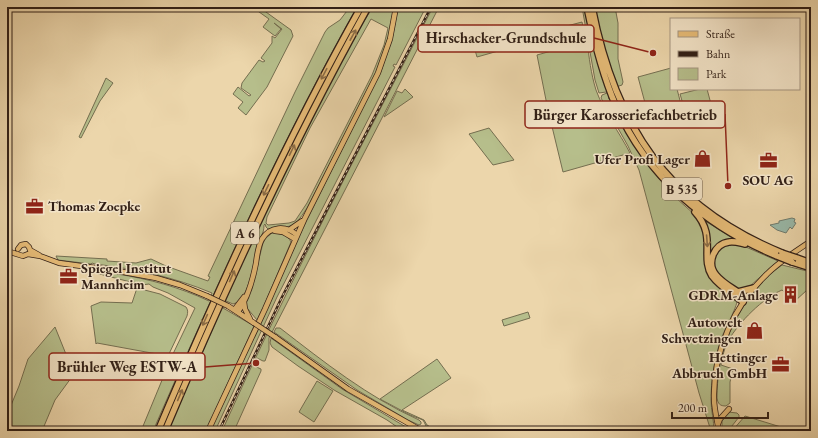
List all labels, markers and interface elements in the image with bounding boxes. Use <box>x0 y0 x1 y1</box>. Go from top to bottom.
legend <box>670 18 800 90</box>
callout: Hirschacker-Grundschule <box>418 25 594 52</box>
text: Straße <box>706 26 735 42</box>
text: Hirschacker-Grundschule <box>426 28 586 47</box>
one-way arrow <box>350 29 357 41</box>
text: Bahn <box>706 46 731 62</box>
text: Park <box>706 66 727 82</box>
one-way arrow <box>320 68 328 80</box>
callout: Bürger Karosseriefachbetrieb <box>525 101 725 128</box>
text: Bürger Karosseriefachbetrieb <box>533 105 717 124</box>
one-way arrow <box>289 144 297 156</box>
shop icon: Ufer Profi Lager <box>693 149 713 169</box>
place label: Ufer Profi Lager <box>595 150 690 168</box>
office icon: SOU AG <box>758 150 778 170</box>
place label: SOU AG <box>742 171 794 189</box>
road number: B 535 <box>662 178 702 200</box>
one-way arrow <box>262 183 269 195</box>
office icon: Thomas Zoepke <box>25 196 45 216</box>
place label: Thomas Zoepke <box>48 197 140 215</box>
road number: A 6 <box>231 222 259 244</box>
one-way arrow <box>704 234 711 247</box>
place label: Spiegel Institut Mannheim <box>81 259 172 293</box>
office icon: Spiegel Institut Mannheim <box>58 266 78 286</box>
one-way arrow <box>229 271 236 283</box>
building icon: GDRM-Anlage <box>781 285 801 305</box>
place label: GDRM-Anlage <box>688 286 778 304</box>
place label: Autowelt Schwetzingen <box>662 313 743 347</box>
one-way arrow <box>201 314 209 326</box>
shop icon: Autowelt Schwetzingen <box>745 320 765 340</box>
place label: Hettinger Abbruch GmbH <box>671 348 767 382</box>
callout: Brühler Weg ESTW-A <box>49 353 205 380</box>
office icon: Hettinger Abbruch GmbH <box>770 355 790 375</box>
text: Brühler Weg ESTW-A <box>57 357 197 376</box>
one-way arrow <box>177 390 184 402</box>
scale bar <box>672 394 768 420</box>
text: 200 m <box>678 400 708 416</box>

